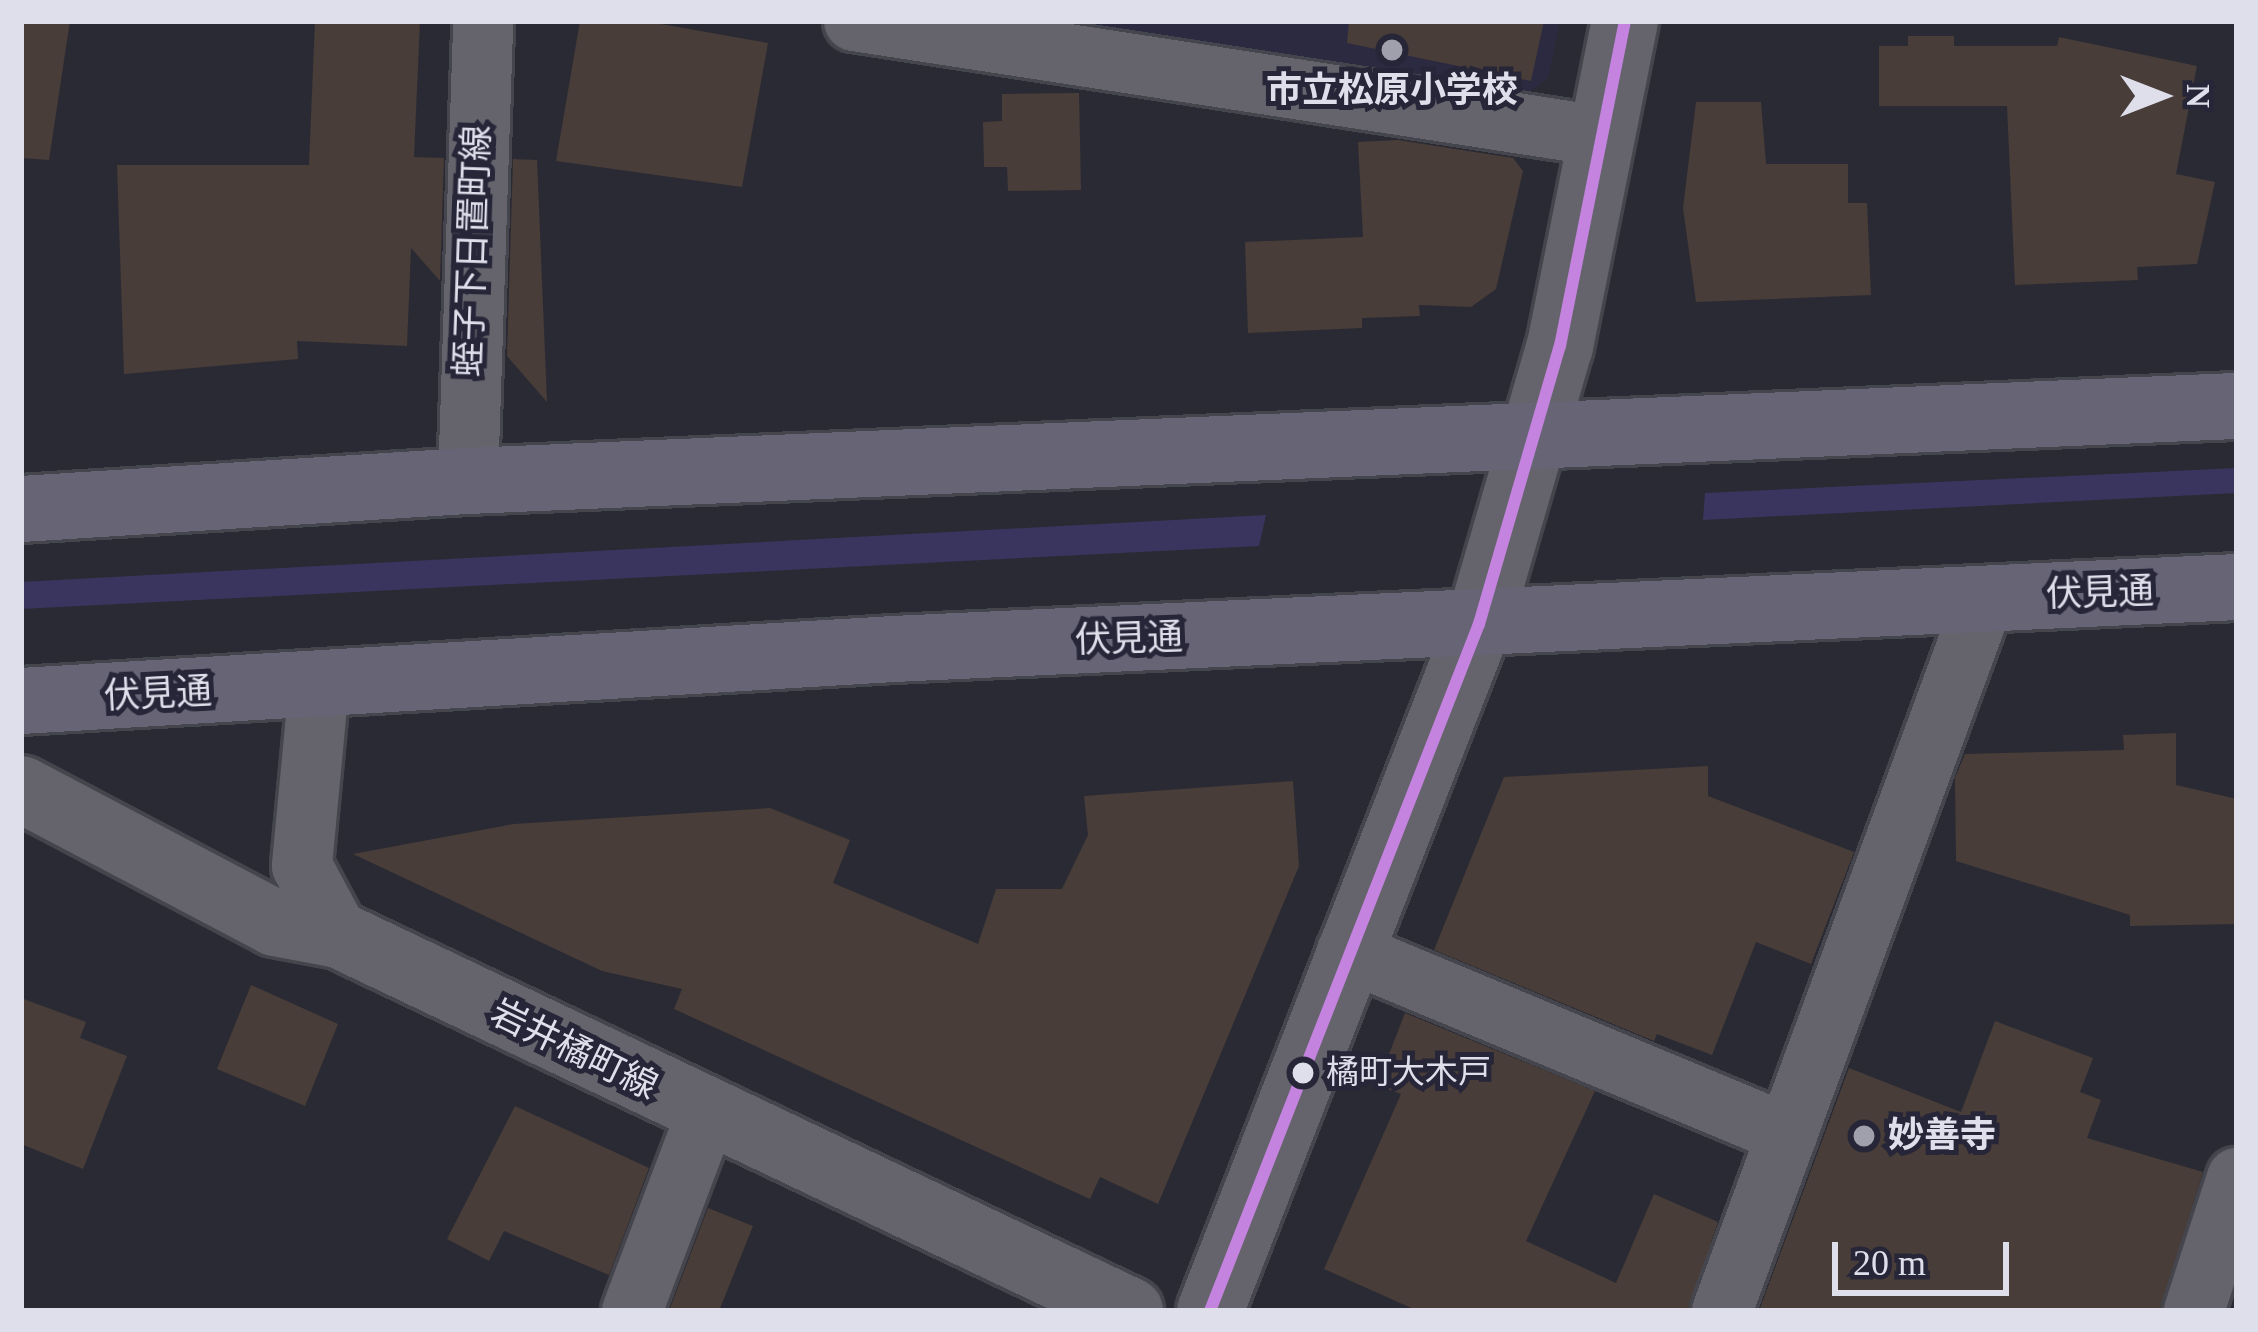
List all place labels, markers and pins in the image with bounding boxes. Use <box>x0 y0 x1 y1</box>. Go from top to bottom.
marker: 市立松原小学校 <box>1379 37 1405 63</box>
place label: 市立松原小学校 <box>1266 69 1518 113</box>
place label: 橘町大木戸 <box>1326 1053 1491 1093</box>
marker: 橘町大木戸 <box>1292 1062 1314 1084</box>
place label: 妙善寺 <box>1888 1114 1996 1158</box>
marker: 妙善寺 <box>1851 1123 1877 1149</box>

